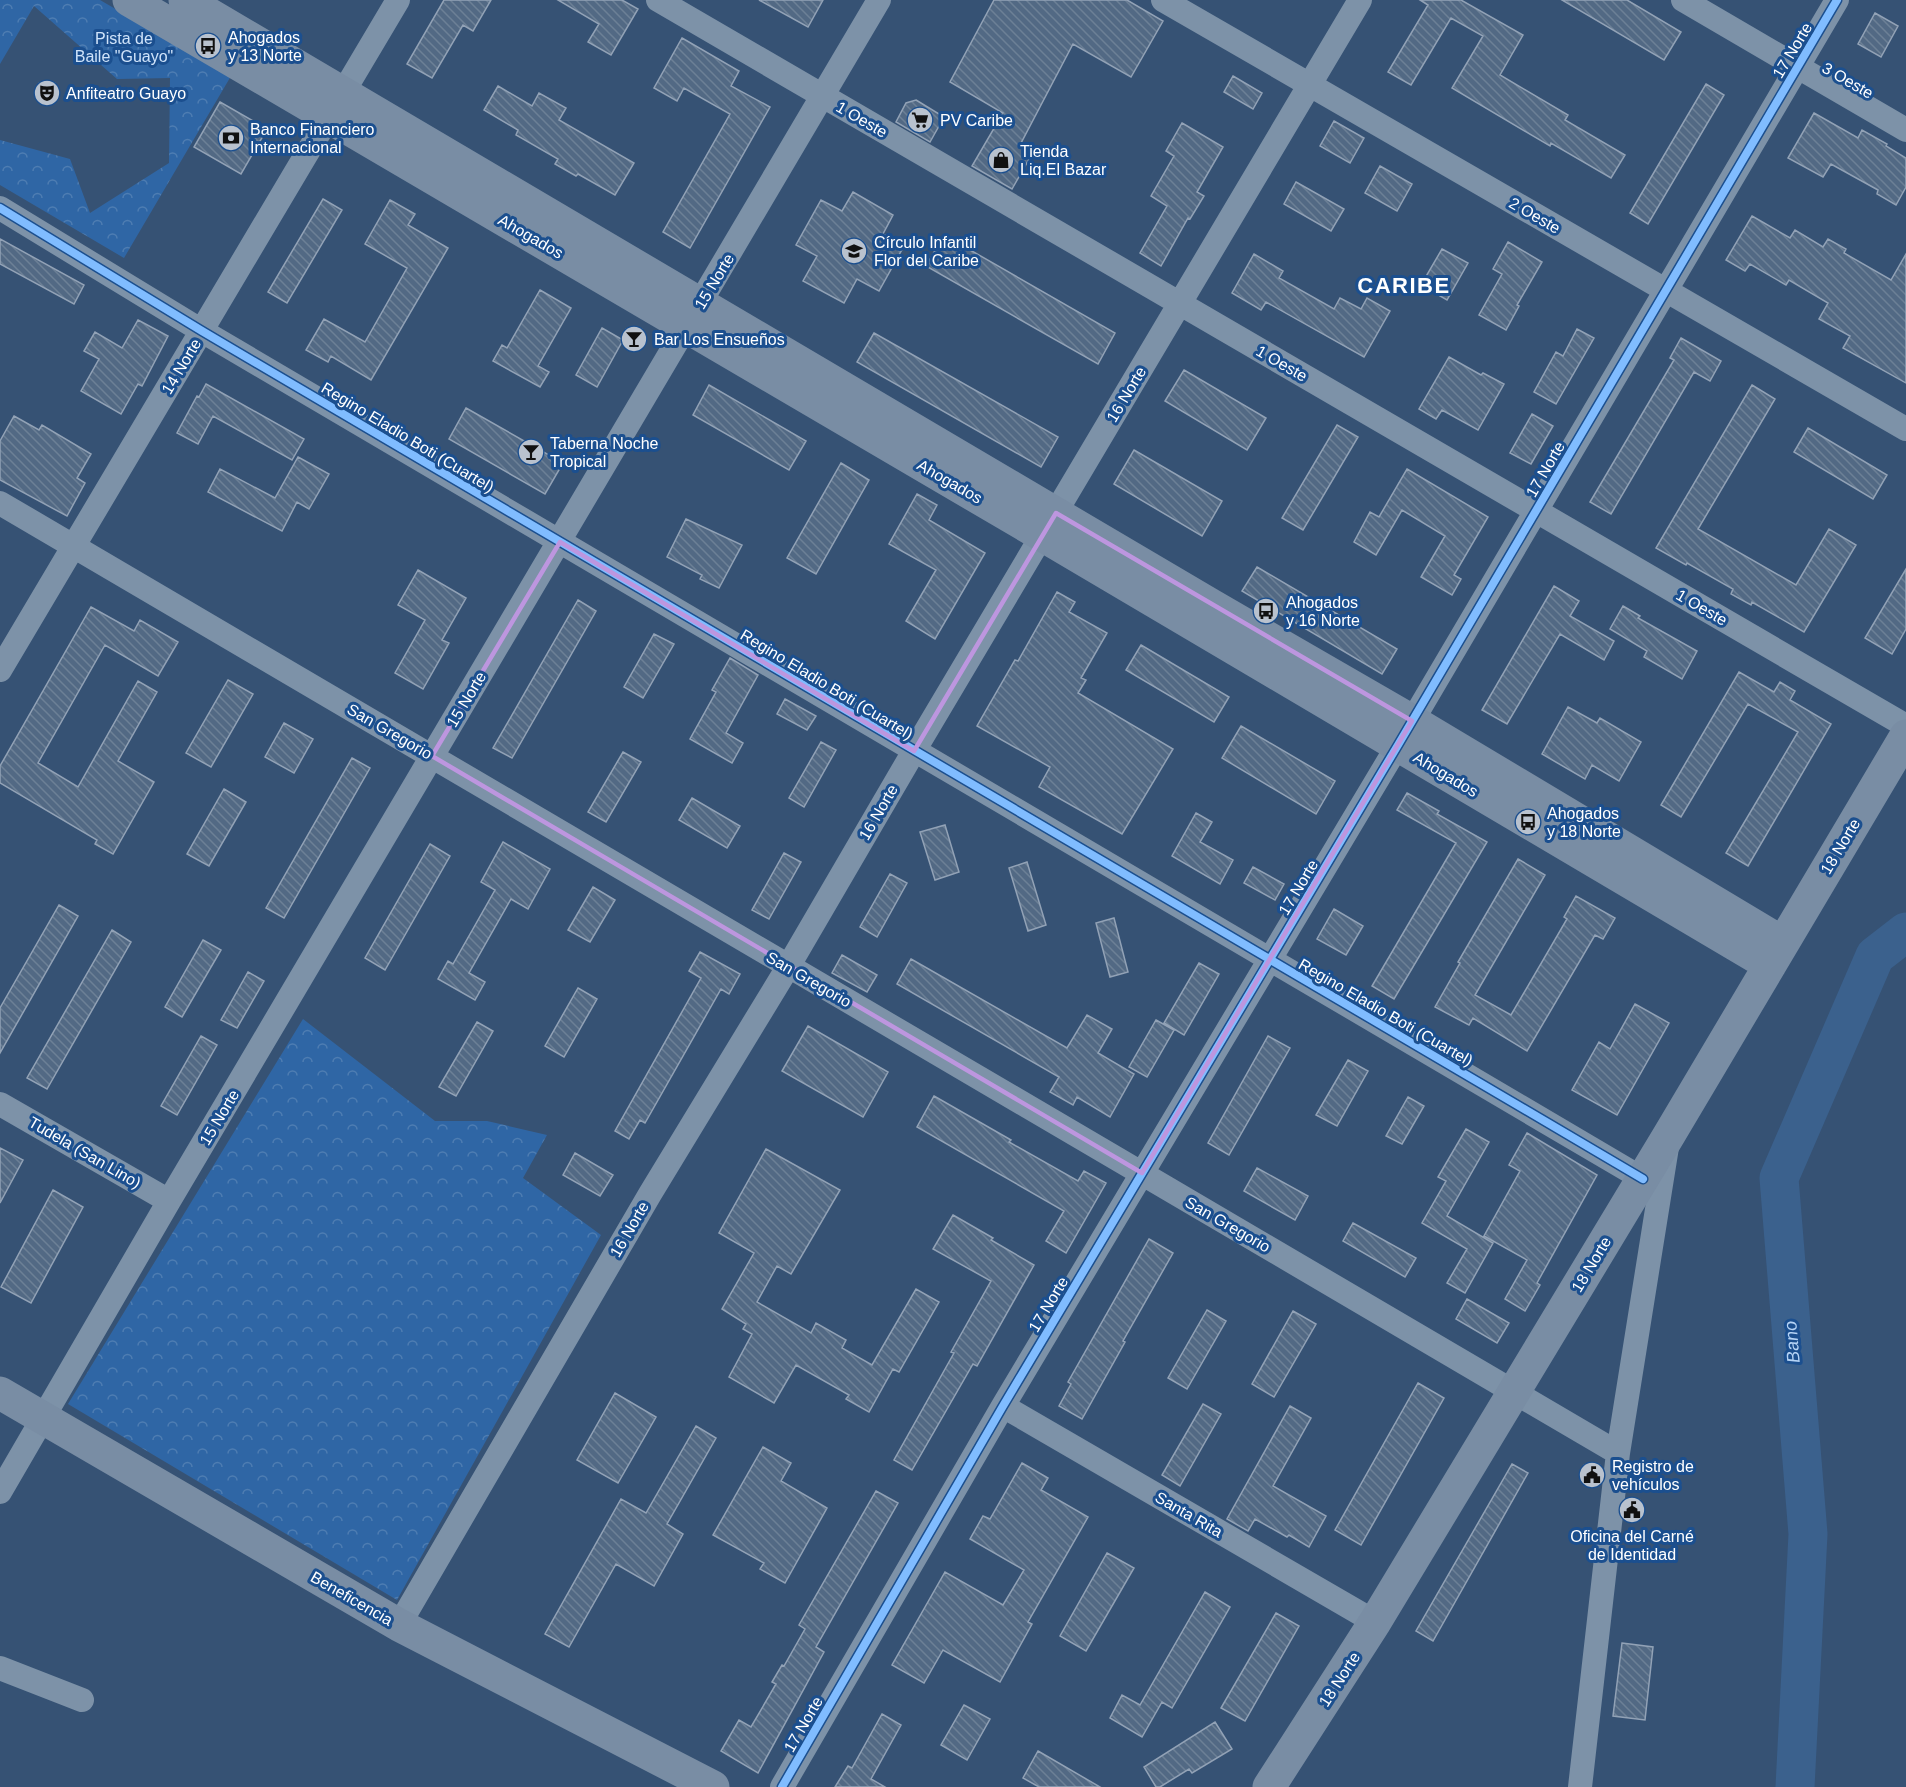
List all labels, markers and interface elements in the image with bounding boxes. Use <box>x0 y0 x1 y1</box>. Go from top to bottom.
street label: 17 Norte <box>1769 19 1816 81</box>
place label: Ahogados y 13 Norte <box>228 29 302 64</box>
park label: Pista de Baile "Guayo" <box>75 30 173 65</box>
bus stop icon: Ahogados y 13 Norte <box>193 31 223 61</box>
street label: 3 Oeste <box>1819 59 1876 102</box>
theatre icon: Anfiteatro Guayo <box>32 78 62 108</box>
place label: Anfiteatro Guayo <box>66 85 186 102</box>
street label: 1 Oeste <box>833 98 890 141</box>
supermarket icon: PV Caribe <box>905 105 935 135</box>
place label: PV Caribe <box>940 112 1013 129</box>
place label: Banco Financiero Internacional <box>250 121 375 156</box>
bank icon: Banco Financiero Internacional <box>216 123 246 153</box>
place label: Tienda Liq.El Bazar <box>1020 143 1107 178</box>
shop icon: Tienda Liq.El Bazar <box>986 145 1016 175</box>
street label: 2 Oeste <box>1506 194 1563 237</box>
street label: Ahogados <box>495 211 566 262</box>
place label: Círculo Infantil Flor del Caribe <box>874 234 979 269</box>
school or university icon: Círculo Infantil Flor del Caribe <box>839 236 869 266</box>
street label: 15 Norte <box>691 250 738 312</box>
district label: CARIBE <box>1357 273 1451 298</box>
bar icon: Bar Los Ensueños <box>619 324 649 354</box>
place label: Bar Los Ensueños <box>654 331 785 348</box>
street label: 14 Norte <box>158 335 205 397</box>
street label: 1 Oeste <box>1253 342 1310 385</box>
street label: 16 Norte <box>1103 363 1150 425</box>
street label: Regino Eladio Boti (Cuartel) <box>318 379 497 496</box>
place label: Taberna Noche Tropical <box>550 435 659 470</box>
bar icon: Taberna Noche Tropical <box>516 437 546 467</box>
street label: 17 Norte <box>1523 438 1568 500</box>
street label: Ahogados <box>914 456 985 507</box>
street label: 1 Oeste <box>1673 586 1730 629</box>
place label: Ahogados y 16 Norte <box>1286 594 1360 629</box>
bus stop icon: Ahogados y 16 Norte <box>1251 596 1281 626</box>
street label: Regino Eladio Boti (Cuartel) <box>737 626 916 743</box>
street label: 15 Norte <box>443 668 490 730</box>
street label: San Gregorio <box>344 700 435 763</box>
street label: Ahogados <box>1410 749 1481 800</box>
street label: 16 Norte <box>856 781 901 843</box>
place label: Ahogados y 18 Norte <box>1547 805 1621 840</box>
bus stop icon: Ahogados y 18 Norte <box>1513 807 1543 837</box>
street label: 18 Norte <box>1817 815 1864 877</box>
street label: 17 Norte <box>1275 856 1322 918</box>
street label: San Gregorio <box>763 948 854 1011</box>
street label: Regino Eladio Boti (Cuartel) <box>1296 955 1476 1069</box>
street label: 15 Norte <box>196 1086 243 1148</box>
street label: Tudela (San Lino) <box>26 1113 144 1191</box>
street label: San Gregorio <box>1182 1193 1273 1256</box>
street label: 16 Norte <box>607 1198 652 1260</box>
street label: 18 Norte <box>1568 1233 1615 1295</box>
street label: 17 Norte <box>1025 1273 1072 1335</box>
water label: Bano <box>1780 1320 1804 1364</box>
place label: Registro de vehículos <box>1612 1458 1694 1493</box>
public building icon: Registro de vehículos <box>1577 1460 1607 1490</box>
street label: Santa Rita <box>1152 1488 1225 1541</box>
public building icon: Oficina del Carné de Identidad <box>1617 1495 1647 1525</box>
place label: Oficina del Carné de Identidad <box>1570 1528 1694 1563</box>
street label: Beneficencia <box>308 1568 396 1629</box>
street label: 18 Norte <box>1316 1649 1363 1710</box>
street label: 17 Norte <box>781 1693 826 1755</box>

